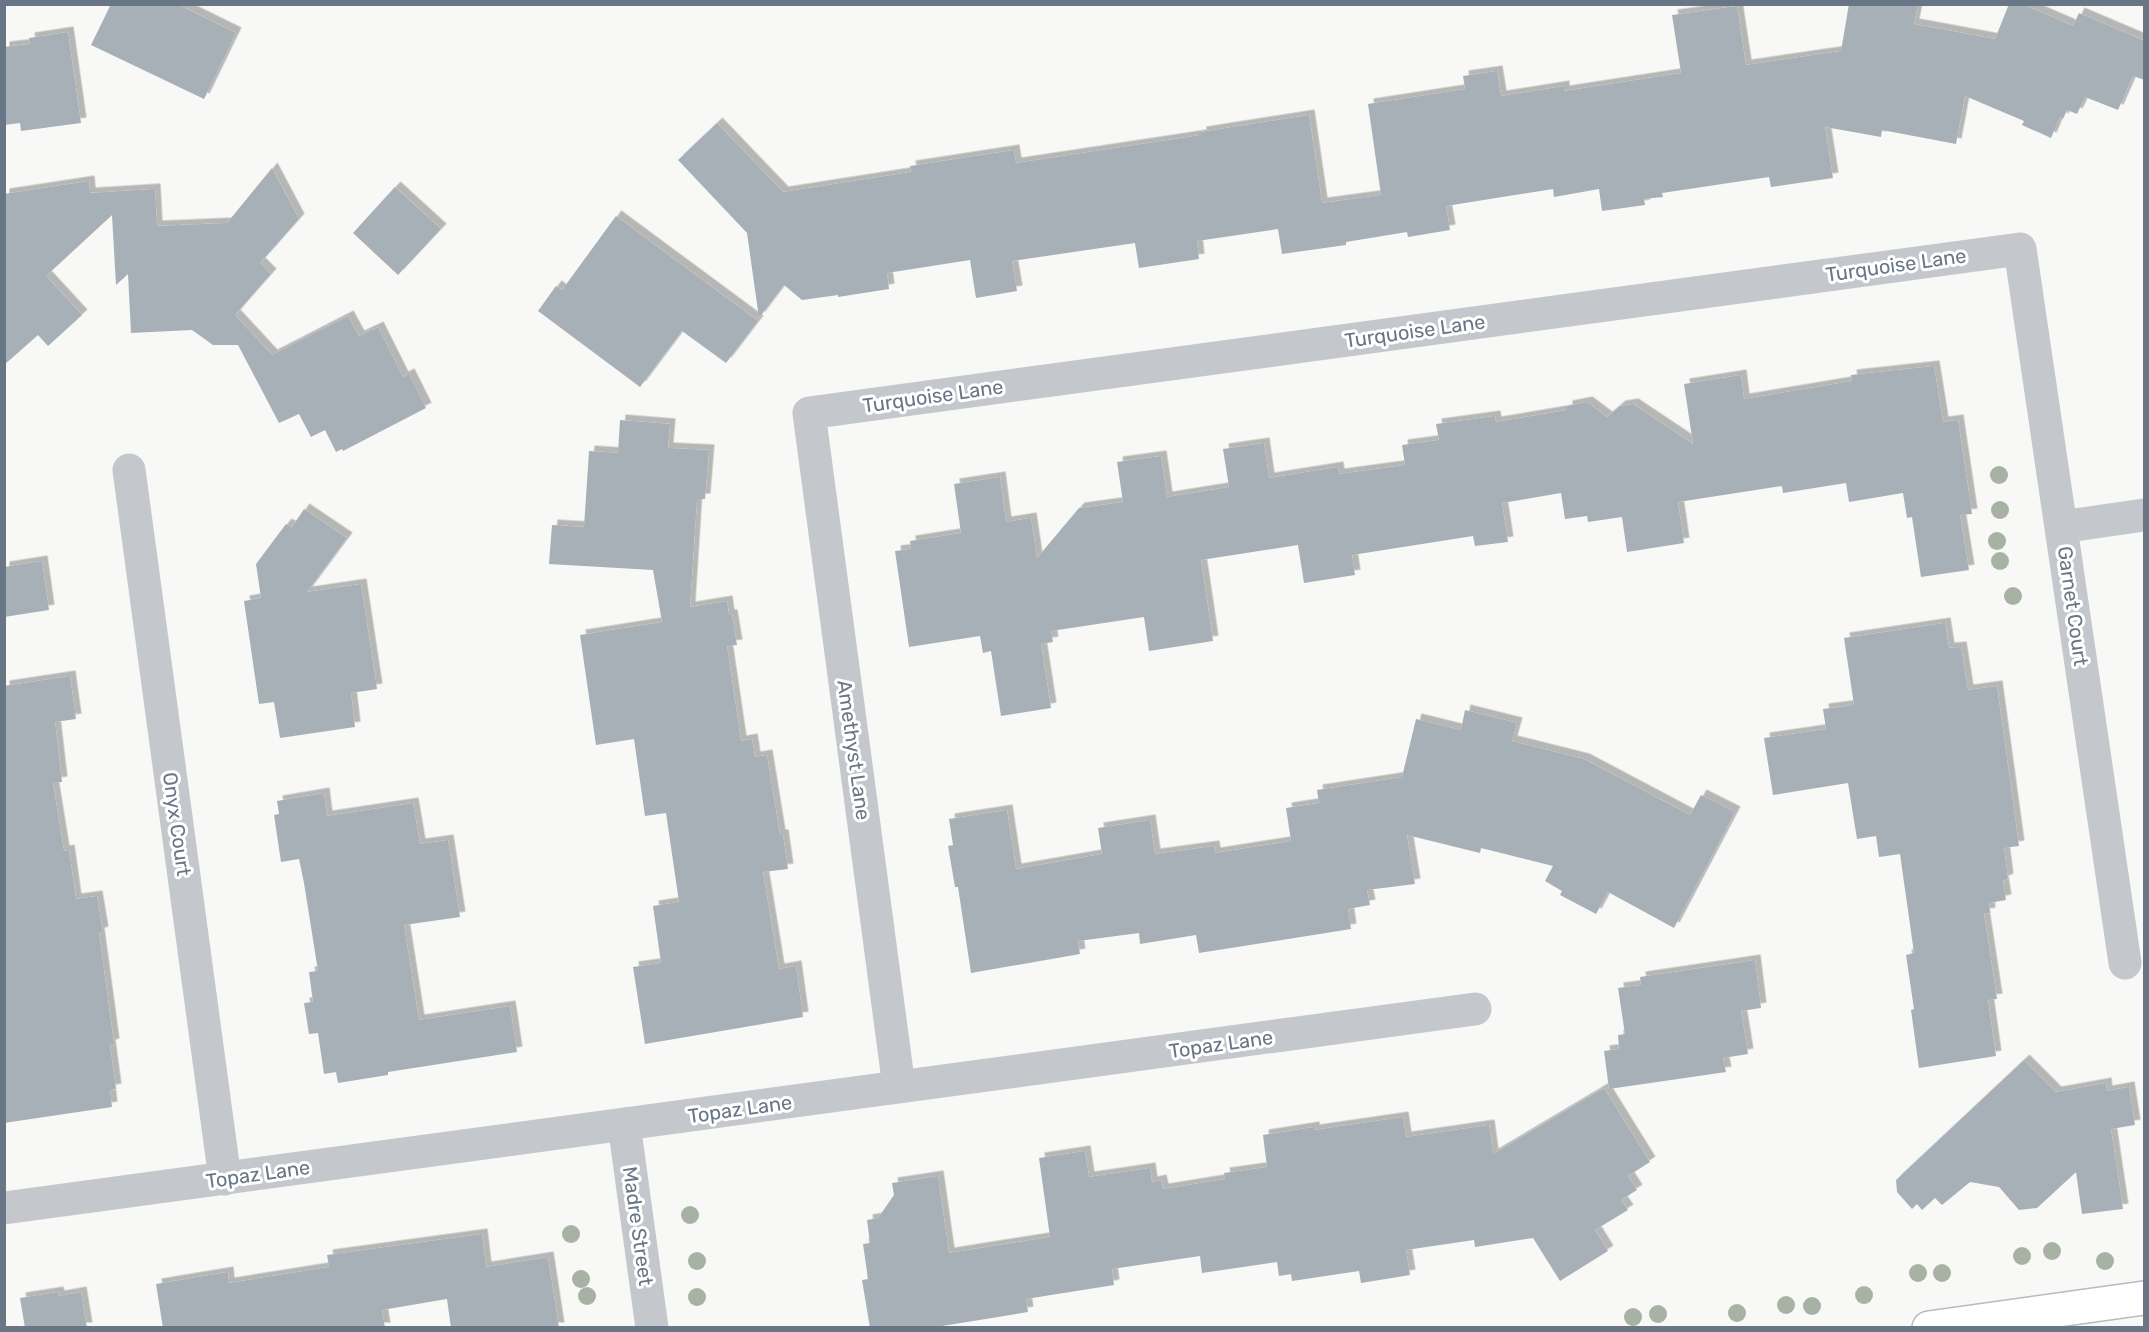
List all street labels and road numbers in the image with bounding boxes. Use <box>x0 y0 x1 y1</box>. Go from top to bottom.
street label: Turquoise Lane <box>1824 243 1968 287</box>
street label: Turquoise Lane <box>1343 309 1487 353</box>
street label: Turquoise Lane <box>861 374 1005 418</box>
street label: Garnet Court <box>2053 545 2093 668</box>
street label: Amethyst Lane <box>832 678 876 822</box>
street label: Onyx Court <box>158 771 196 877</box>
street label: Topaz Lane <box>1167 1025 1275 1063</box>
street label: Topaz Lane <box>686 1090 794 1128</box>
street label: Topaz Lane <box>204 1155 312 1193</box>
street label: Madre Street <box>618 1165 658 1287</box>

